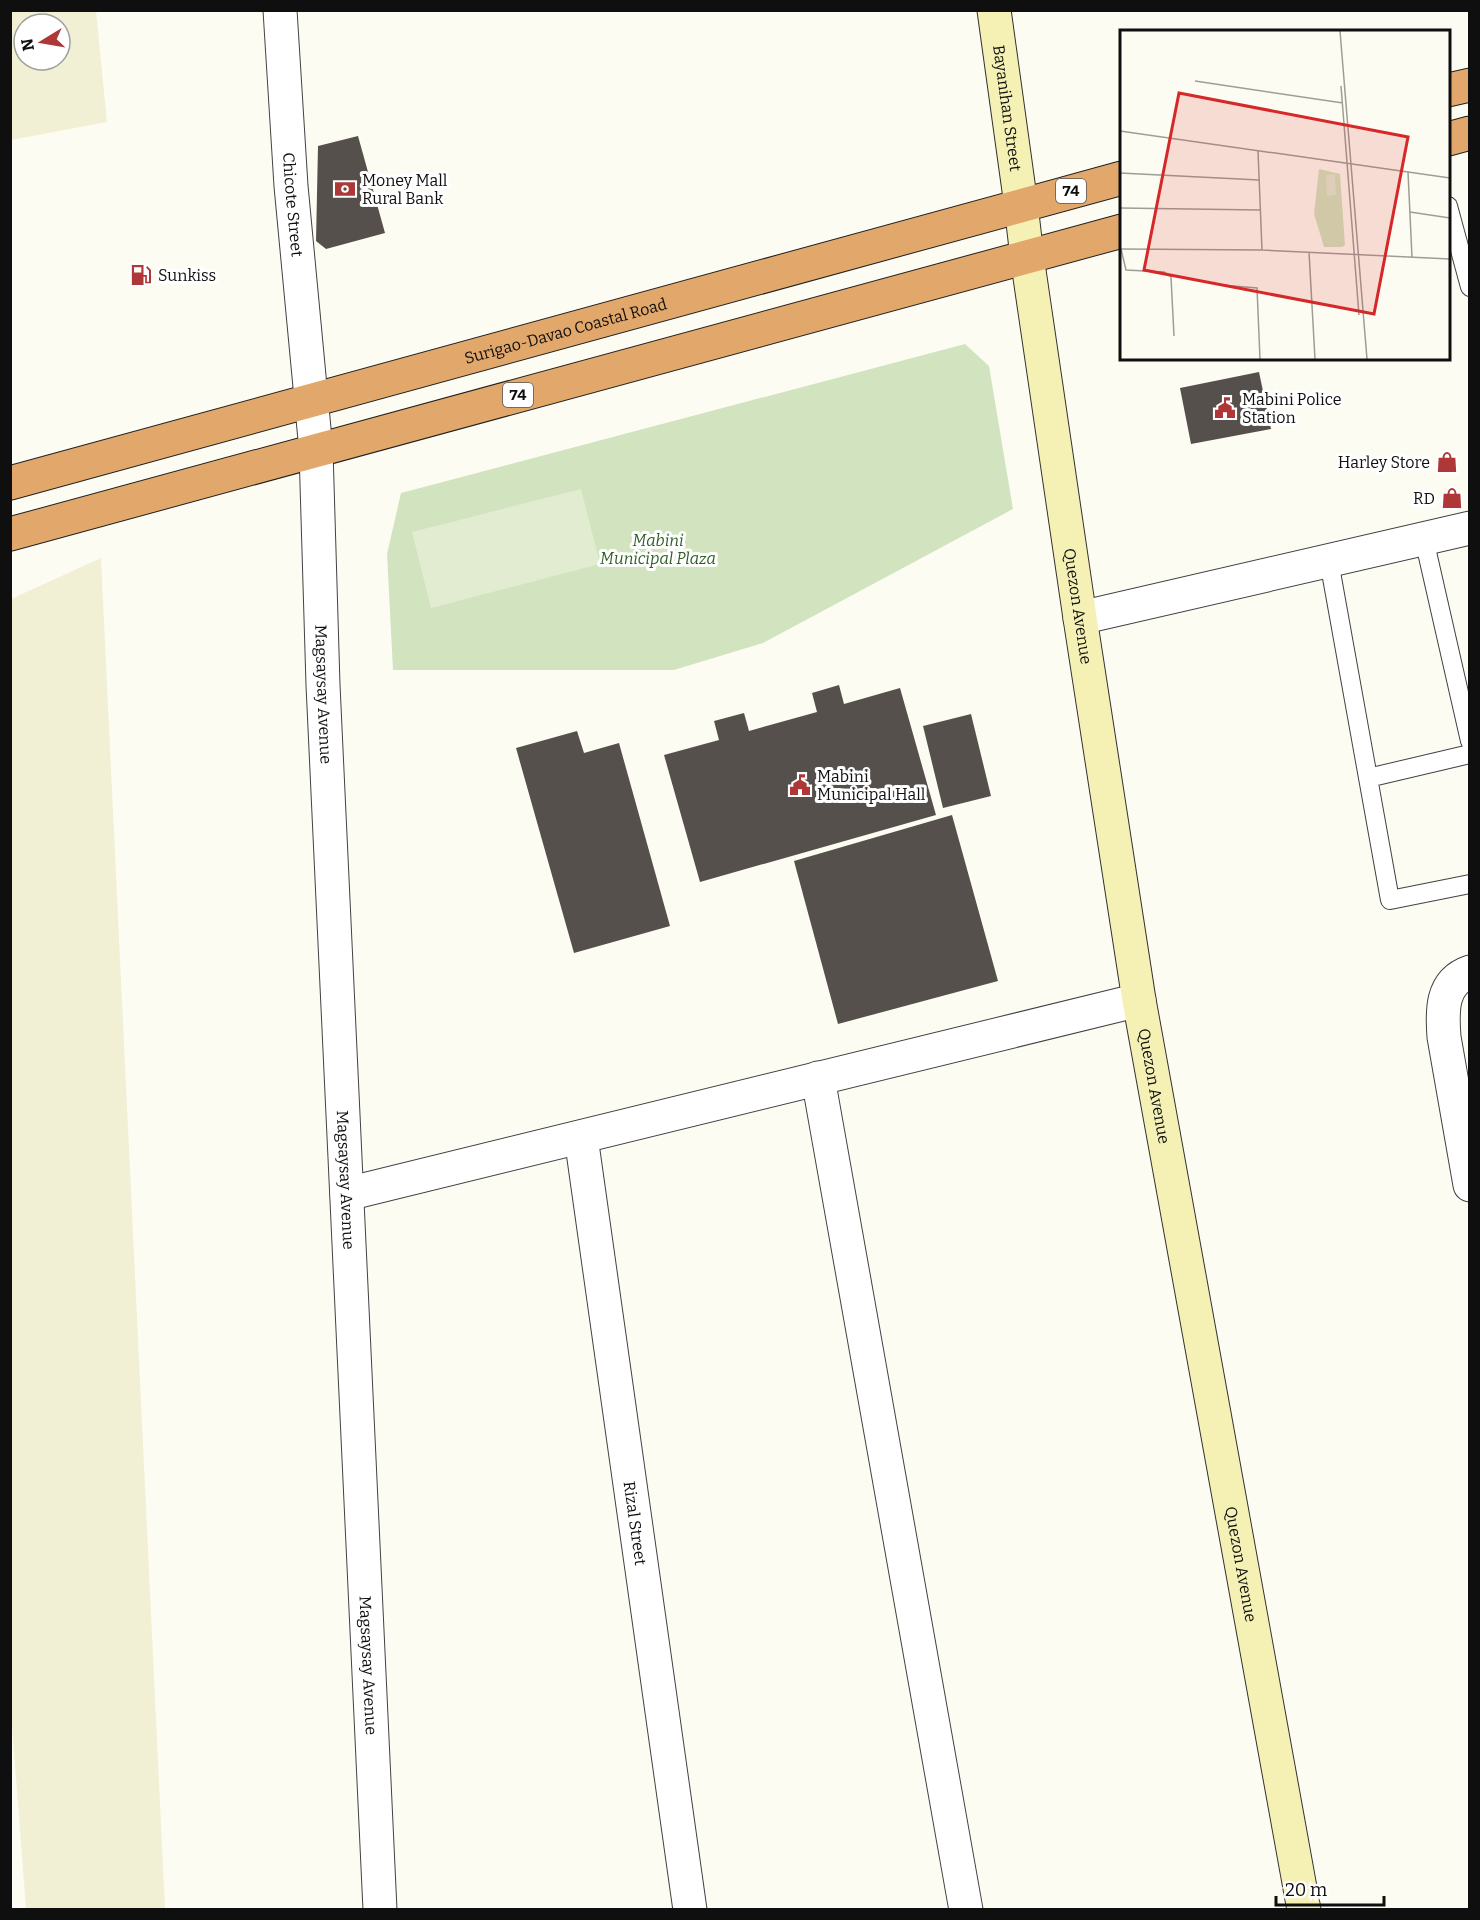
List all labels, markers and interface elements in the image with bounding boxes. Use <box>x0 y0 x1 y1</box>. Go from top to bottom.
north arrow <box>12 12 72 72</box>
inset map <box>1120 30 1450 360</box>
text: N <box>17 37 38 53</box>
street label: Bayanihan Street <box>989 44 1025 173</box>
street label: Chicote Street <box>279 152 307 258</box>
place label: Money Mall Rural Bank <box>362 171 448 208</box>
bank icon: Money Mall Rural Bank <box>333 177 357 201</box>
road number: 74 <box>1056 179 1086 203</box>
fuel station icon: Sunkiss <box>129 263 153 287</box>
place label: Sunkiss <box>158 266 216 285</box>
street label: Surigao-Davao Coastal Road <box>462 294 669 368</box>
road number: 74 <box>503 383 533 407</box>
place label: Mabini Police Station <box>1242 390 1341 427</box>
public building icon: Mabini Police Station <box>1213 396 1237 420</box>
shop icon: Harley Store <box>1435 450 1459 474</box>
place label: Harley Store <box>1338 453 1430 472</box>
shop icon: RD <box>1440 486 1464 510</box>
place label: RD <box>1413 489 1435 508</box>
park label: Mabini Municipal Plaza <box>600 531 716 568</box>
street label: Quezon Avenue <box>1060 547 1096 665</box>
street label: Magsaysay Avenue <box>311 624 336 765</box>
place label: Mabini Municipal Hall <box>817 767 926 804</box>
public building icon: Mabini Municipal Hall <box>788 773 812 797</box>
street label: Quezon Avenue <box>1134 1027 1174 1145</box>
street label: Magsaysay Avenue <box>333 1110 358 1250</box>
street label: Rizal Street <box>620 1480 650 1567</box>
street label: Quezon Avenue <box>1221 1505 1261 1624</box>
street label: Magsaysay Avenue <box>355 1595 381 1735</box>
scale bar <box>1276 1869 1384 1907</box>
text: 20 m <box>1285 1879 1327 1901</box>

